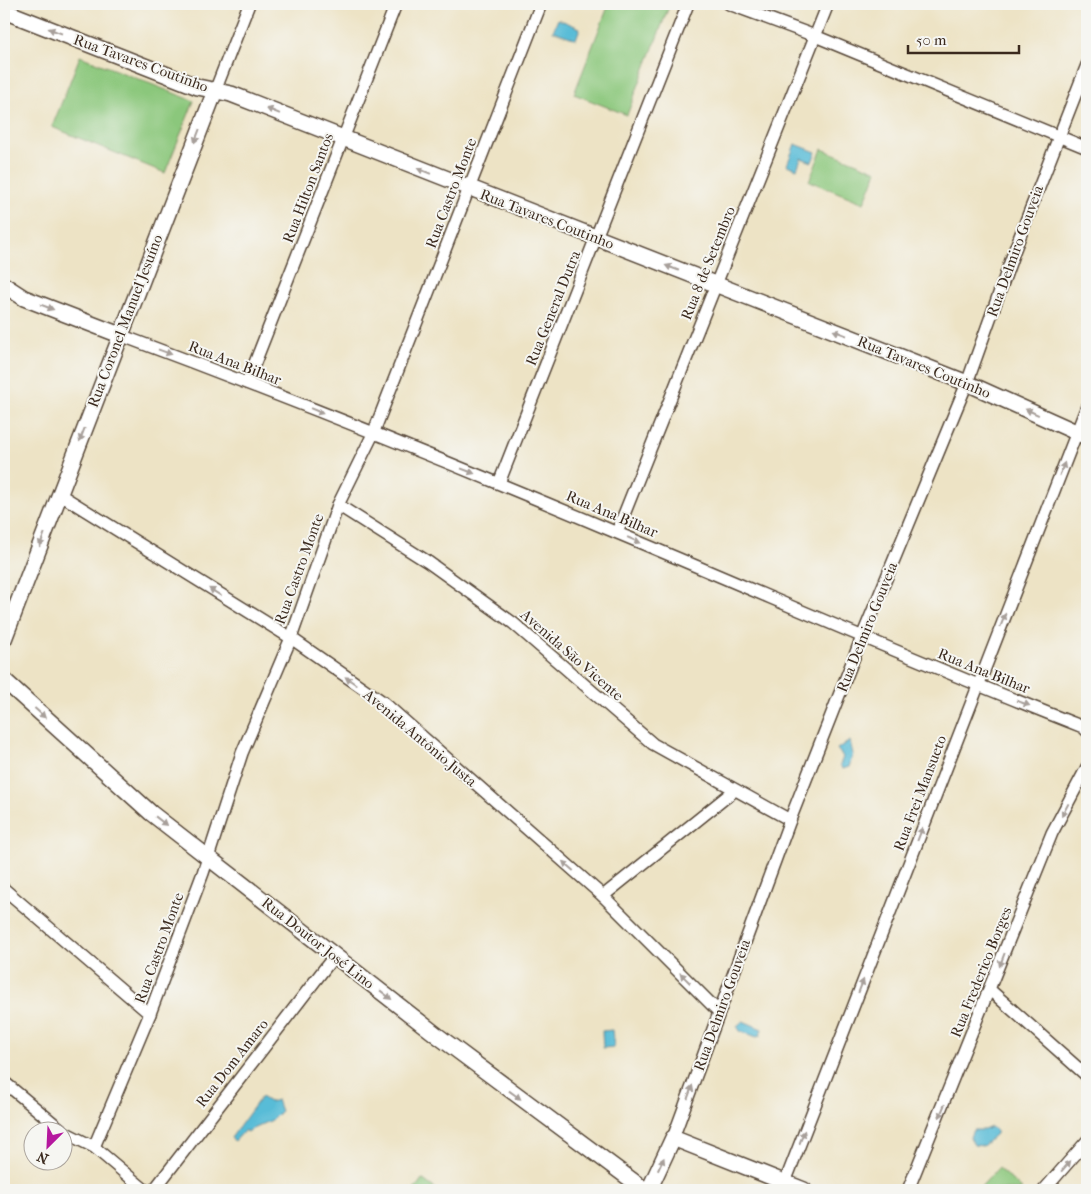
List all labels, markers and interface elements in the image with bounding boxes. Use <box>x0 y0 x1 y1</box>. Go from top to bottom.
scale bar <box>908 22 1020 54</box>
one-way arrow <box>47 27 62 34</box>
street label: Rua Tavares Coutinho <box>71 30 211 96</box>
text: 50 m <box>916 31 947 49</box>
one-way arrow <box>265 107 280 114</box>
one-way arrow <box>193 129 201 144</box>
street label: Rua Hilton Santos <box>279 130 337 245</box>
street label: Rua Castro Monte <box>422 135 481 251</box>
one-way arrow <box>416 167 431 174</box>
street label: Rua Delmiro Gouveia <box>983 182 1048 319</box>
street label: Rua Tavares Coutinho <box>477 185 617 253</box>
street label: Rua 8 de Setembro <box>677 203 739 322</box>
street label: Rua Coronel Manuel Jesuíno <box>84 232 166 410</box>
street label: Rua General Dutra <box>522 247 585 368</box>
one-way arrow <box>664 264 679 272</box>
one-way arrow <box>40 303 55 311</box>
one-way arrow <box>833 329 847 337</box>
street label: Rua Tavares Coutinho <box>855 332 994 402</box>
street label: Rua Ana Bilhar <box>186 337 285 389</box>
one-way arrow <box>158 349 173 356</box>
one-way arrow <box>310 407 325 415</box>
one-way arrow <box>1025 408 1039 416</box>
one-way arrow <box>78 428 86 443</box>
one-way arrow <box>1059 461 1066 476</box>
one-way arrow <box>461 467 476 475</box>
street label: Rua Ana Bilhar <box>563 487 661 542</box>
street label: Rua Castro Monte <box>271 511 328 627</box>
one-way arrow <box>38 532 45 547</box>
one-way arrow <box>627 536 641 544</box>
street label: Rua Delmiro Gouveia <box>833 558 902 695</box>
one-way arrow <box>209 587 222 596</box>
street label: Avenida São Vicente <box>516 605 628 705</box>
one-way arrow <box>1000 613 1008 627</box>
street label: Rua Ana Bilhar <box>935 644 1033 698</box>
one-way arrow <box>344 676 358 685</box>
street label: Avenida Antônio Justa <box>359 685 481 791</box>
one-way arrow <box>1016 700 1030 708</box>
one-way arrow <box>33 707 46 718</box>
street label: Rua Frei Mansueto <box>890 732 950 853</box>
one-way arrow <box>1060 803 1069 816</box>
one-way arrow <box>154 815 167 826</box>
one-way arrow <box>917 827 924 842</box>
one-way arrow <box>561 860 574 871</box>
street label: Rua Castro Monte <box>131 890 188 1006</box>
street label: Rua Doutor José Lino <box>258 893 378 993</box>
street label: Rua Frederico Borges <box>947 904 1016 1040</box>
street label: Rua Delmiro Gouveia <box>690 936 755 1073</box>
one-way arrow <box>998 953 1006 967</box>
one-way arrow <box>679 972 691 984</box>
one-way arrow <box>857 978 865 993</box>
one-way arrow <box>379 990 392 1001</box>
street label: Rua Dom Amaro <box>192 1015 272 1111</box>
one-way arrow <box>687 1085 694 1100</box>
one-way arrow <box>508 1089 521 1100</box>
one-way arrow <box>938 1103 945 1118</box>
north arrow <box>22 1122 72 1172</box>
one-way arrow <box>798 1129 806 1144</box>
text: N <box>34 1147 51 1167</box>
one-way arrow <box>657 1157 665 1171</box>
one-way arrow <box>1060 1159 1071 1172</box>

